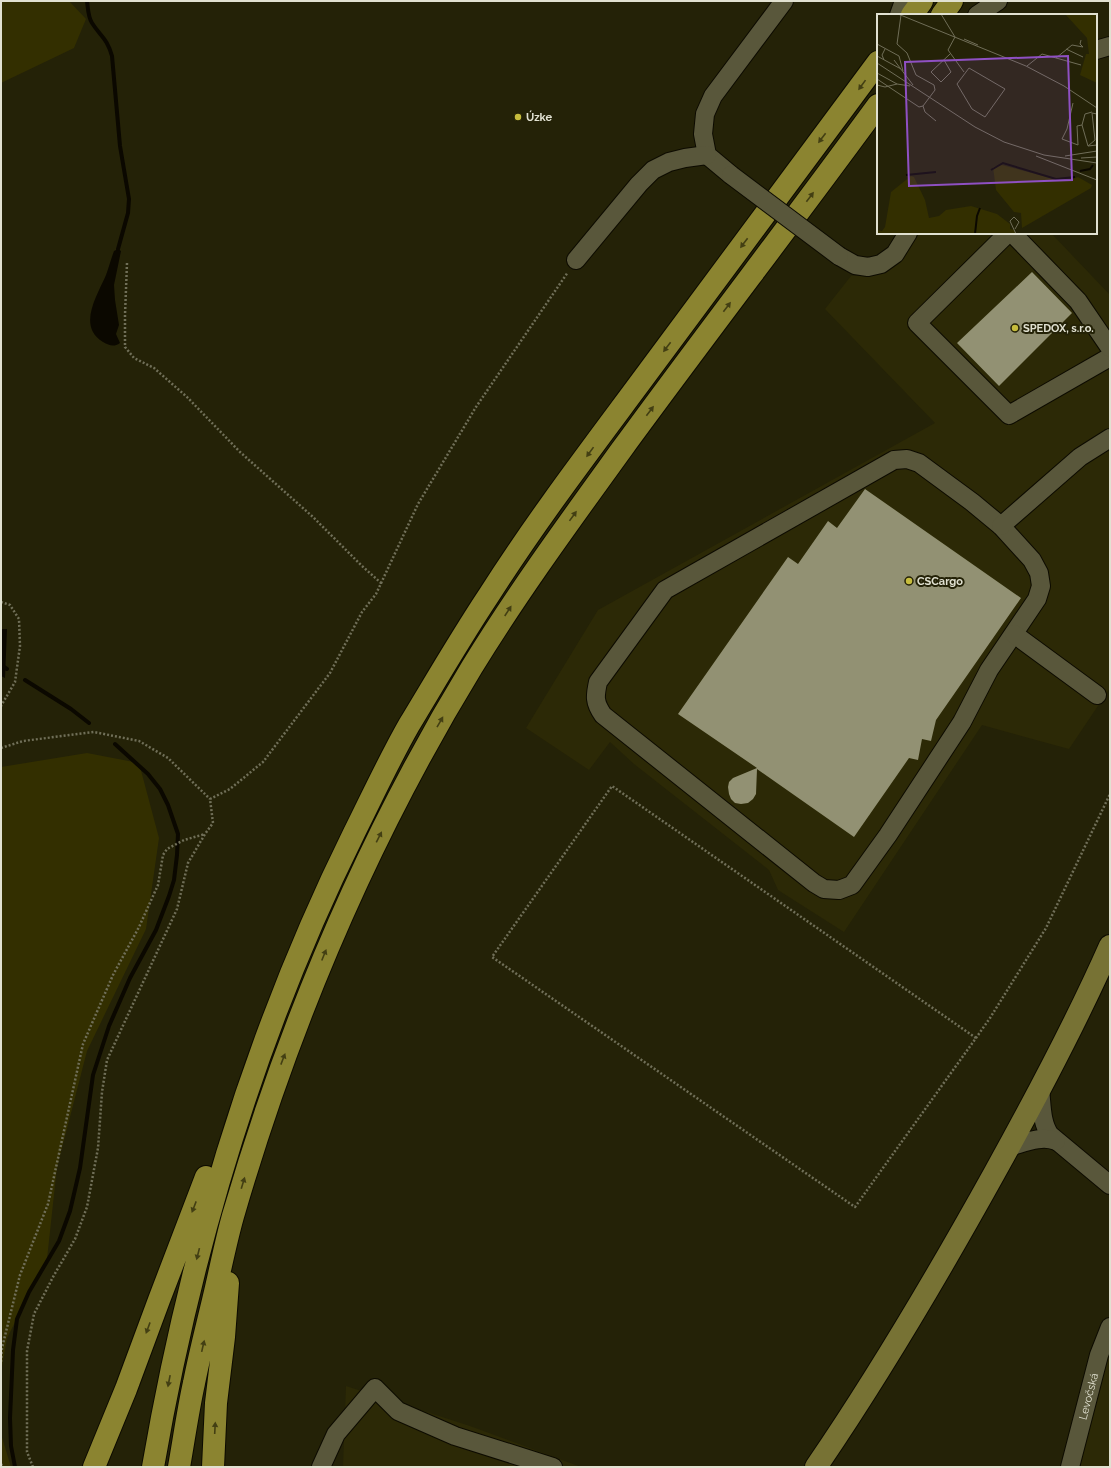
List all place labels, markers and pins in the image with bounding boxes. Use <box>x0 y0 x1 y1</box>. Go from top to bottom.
place label: Úzke <box>526 110 552 124</box>
marker: Úzke <box>513 112 523 122</box>
place label: SPEDOX, s.r.o. <box>1023 322 1094 335</box>
marker: SPEDOX, s.r.o. <box>1010 323 1020 333</box>
place label: CSCargo <box>917 575 963 588</box>
marker: CSCargo <box>904 576 914 586</box>

